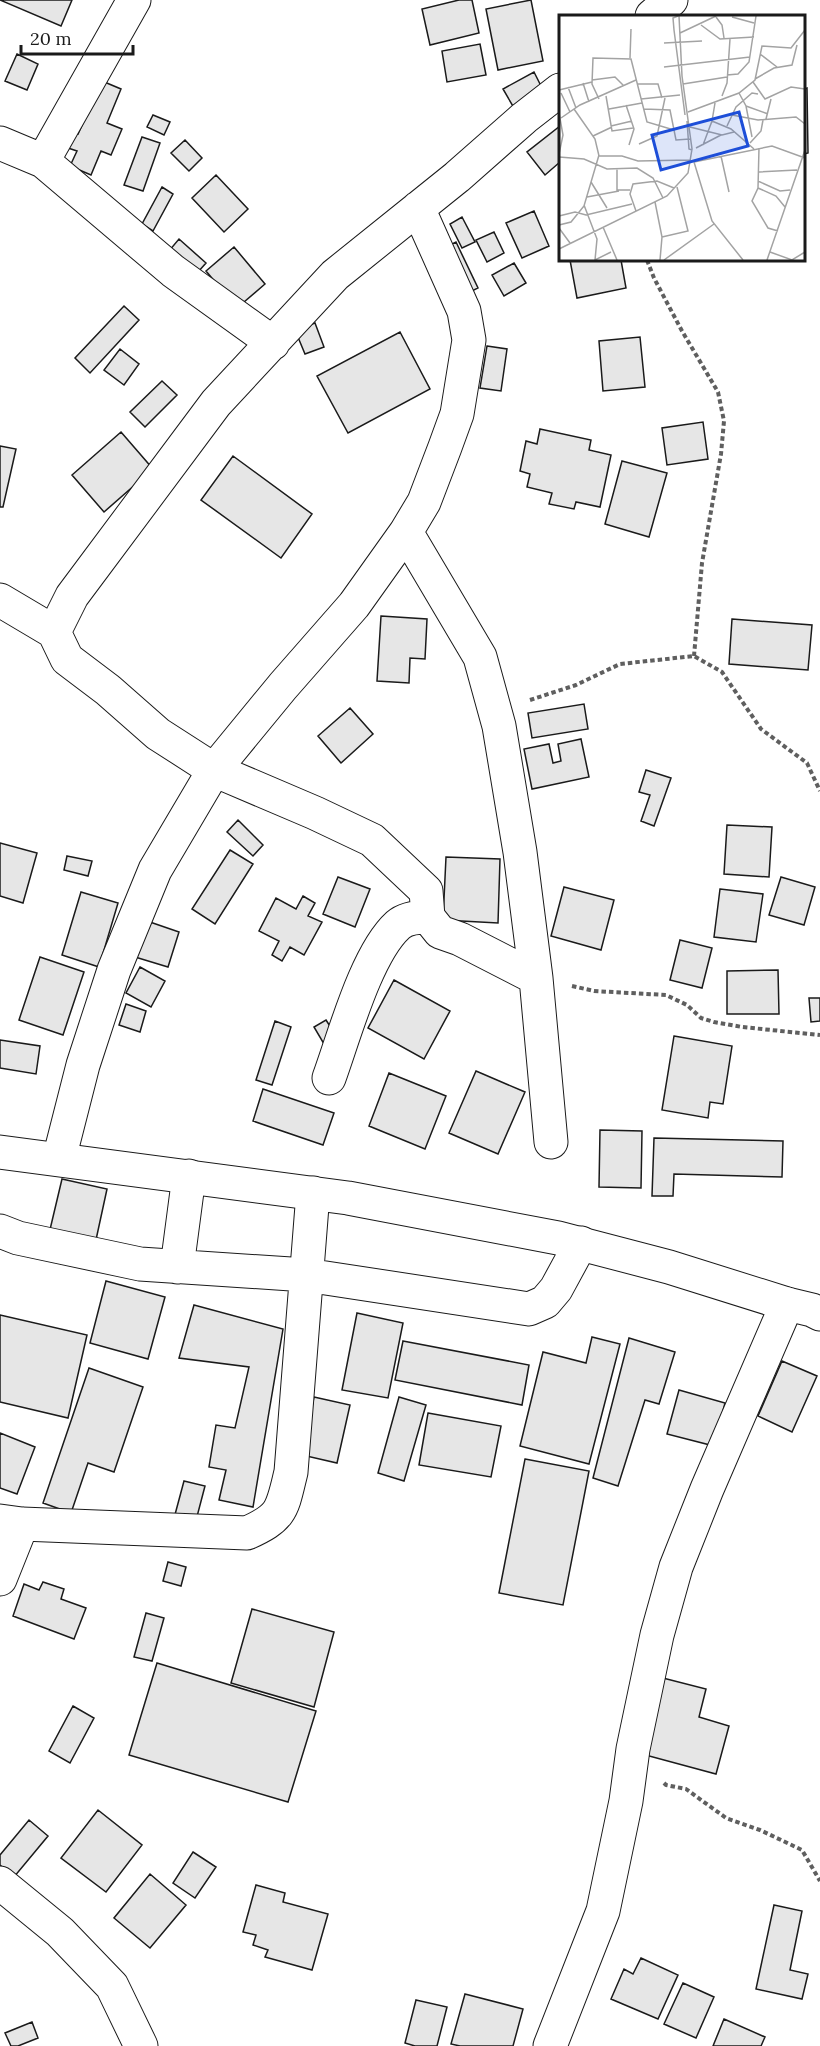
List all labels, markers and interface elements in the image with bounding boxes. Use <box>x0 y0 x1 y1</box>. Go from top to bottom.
inset map <box>559 15 805 261</box>
scale bar <box>21 18 134 56</box>
text: 20 m <box>30 27 72 50</box>

